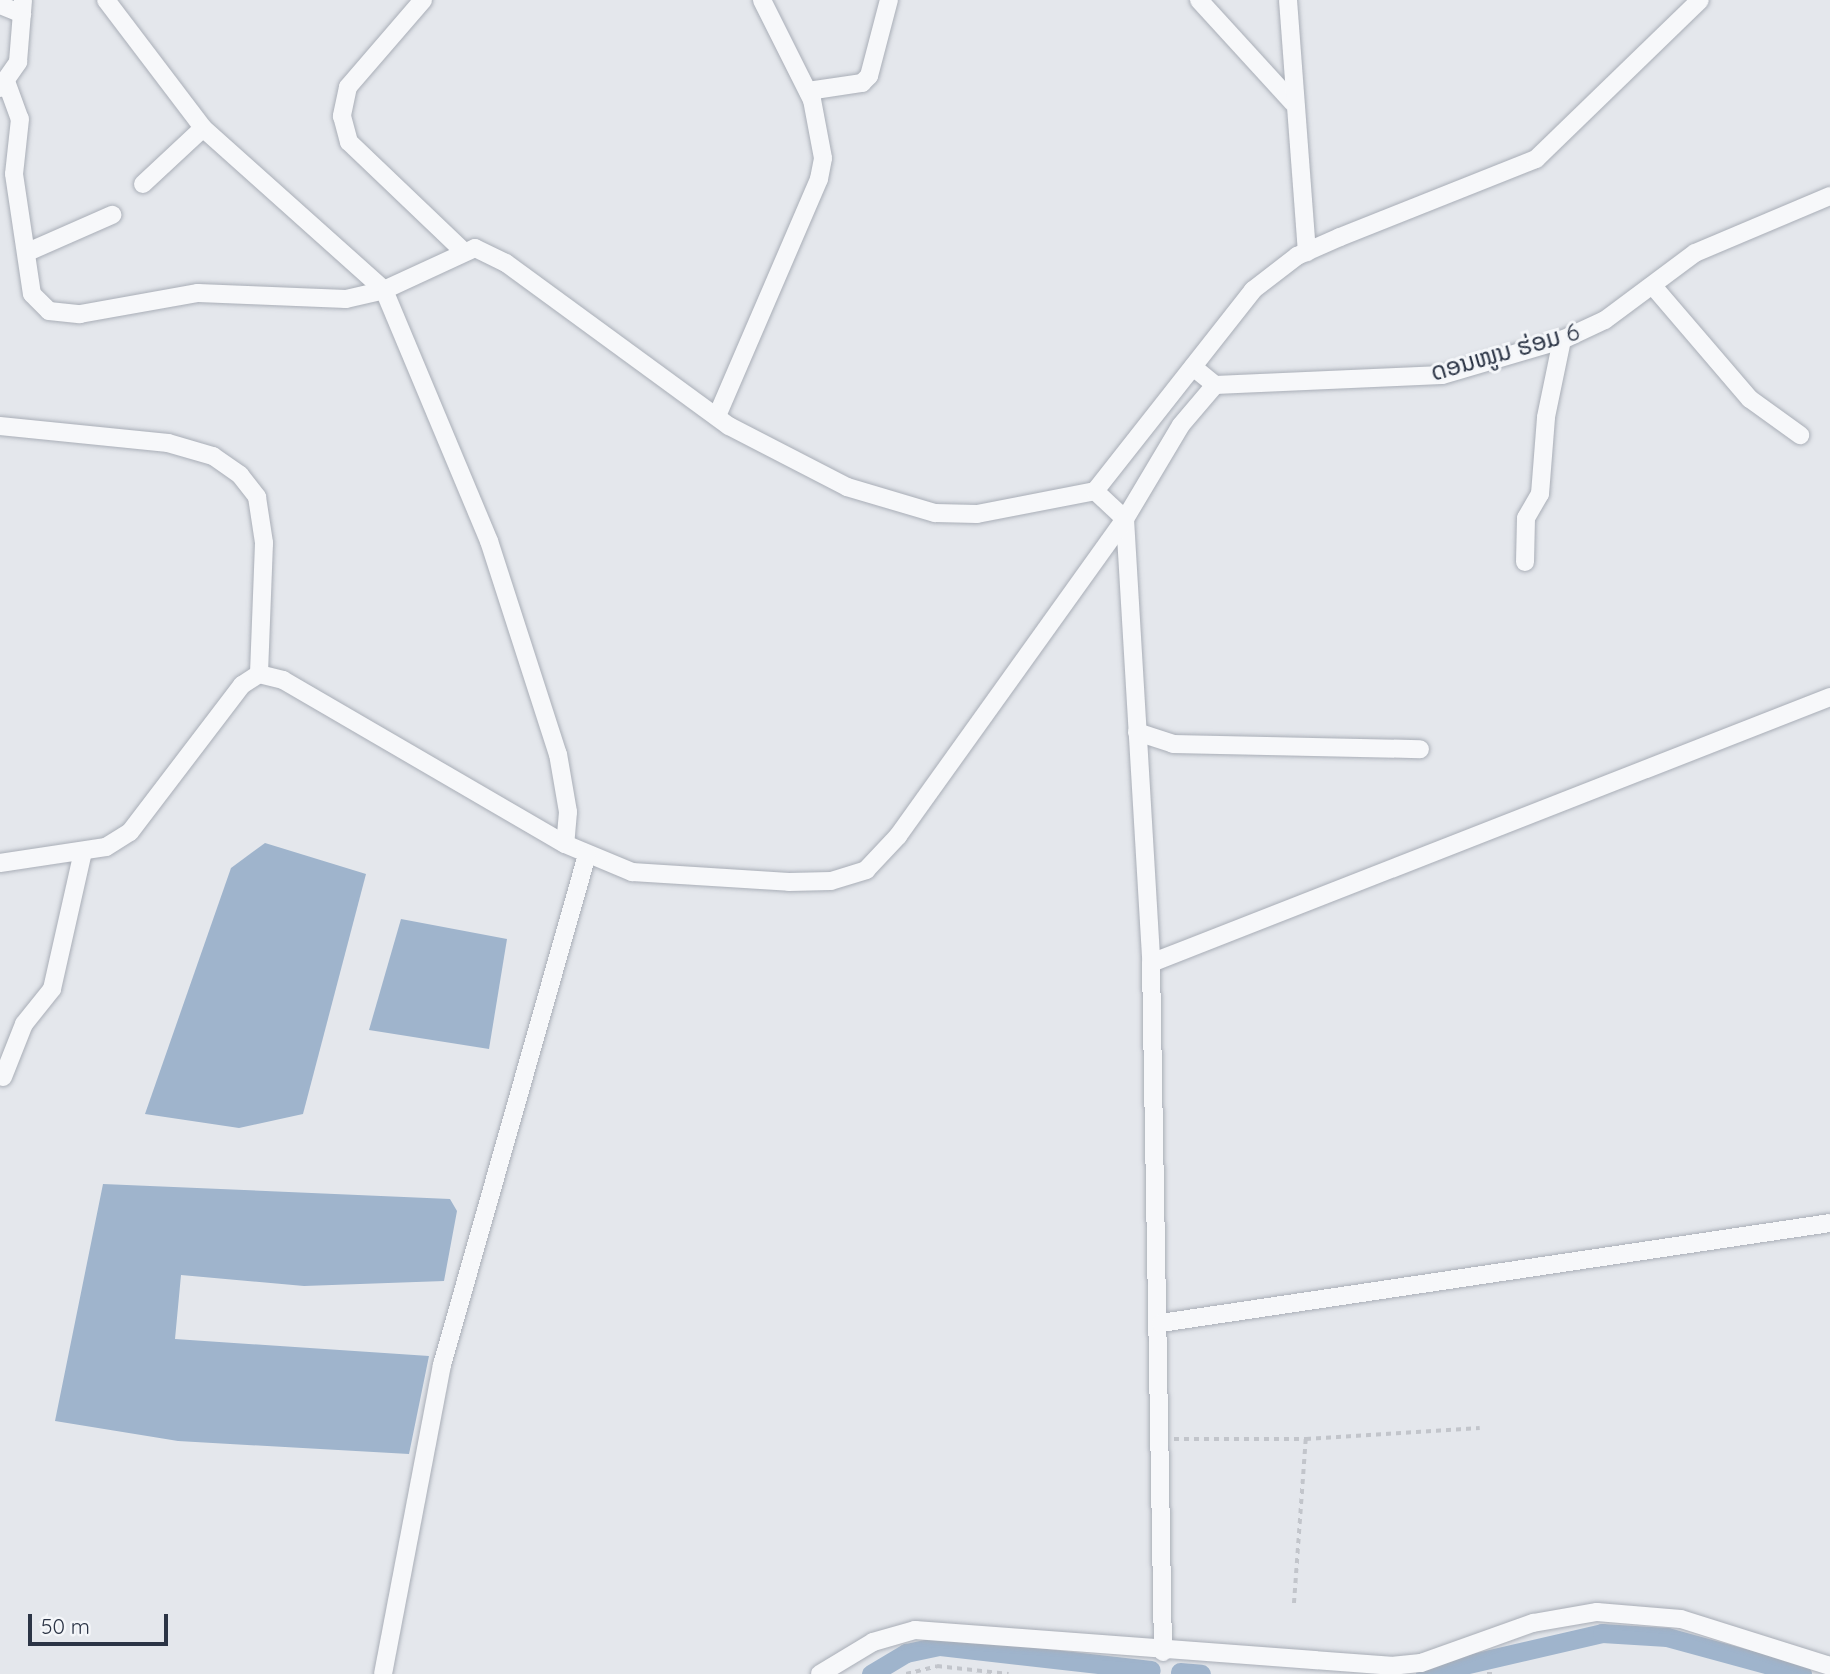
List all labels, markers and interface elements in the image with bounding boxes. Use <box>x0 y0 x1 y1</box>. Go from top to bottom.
street label: ດອນໜູນ ຮ່ອມ 6 <box>1427 317 1583 387</box>
scale bar <box>32 1600 172 1644</box>
text: 50 m <box>41 1613 90 1639</box>

